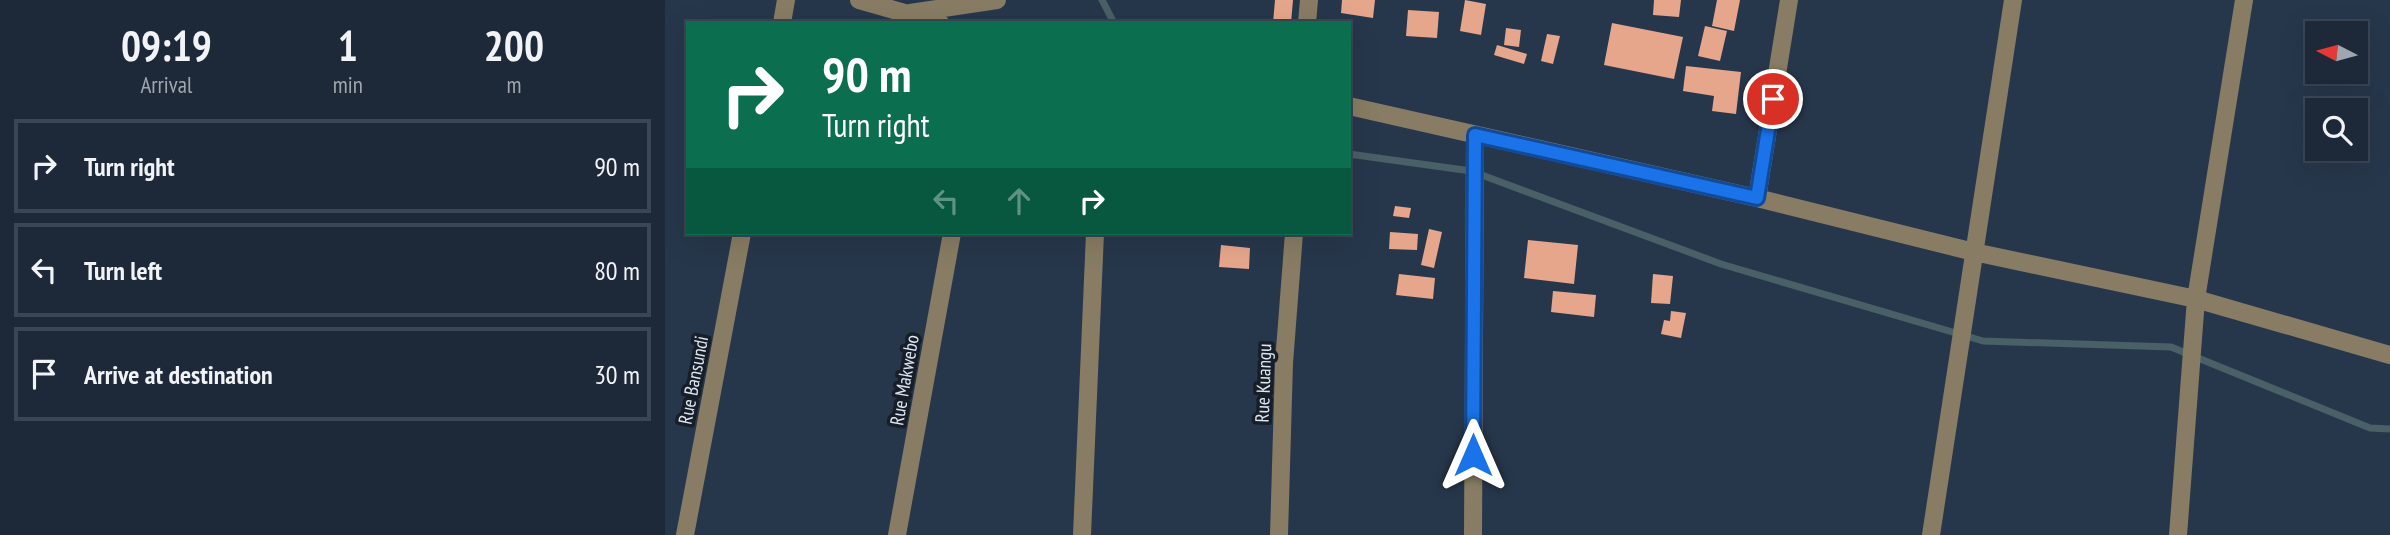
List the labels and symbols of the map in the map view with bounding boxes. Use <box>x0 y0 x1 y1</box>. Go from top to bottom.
north arrow <box>2305 21 2368 84</box>
pin <box>1743 69 1803 129</box>
street label: Rue Makwebo <box>884 333 924 427</box>
street label: Rue Bansundi <box>673 334 713 426</box>
street label: Rue Kuangu <box>1250 343 1276 423</box>
position arrow <box>1436 418 1510 492</box>

